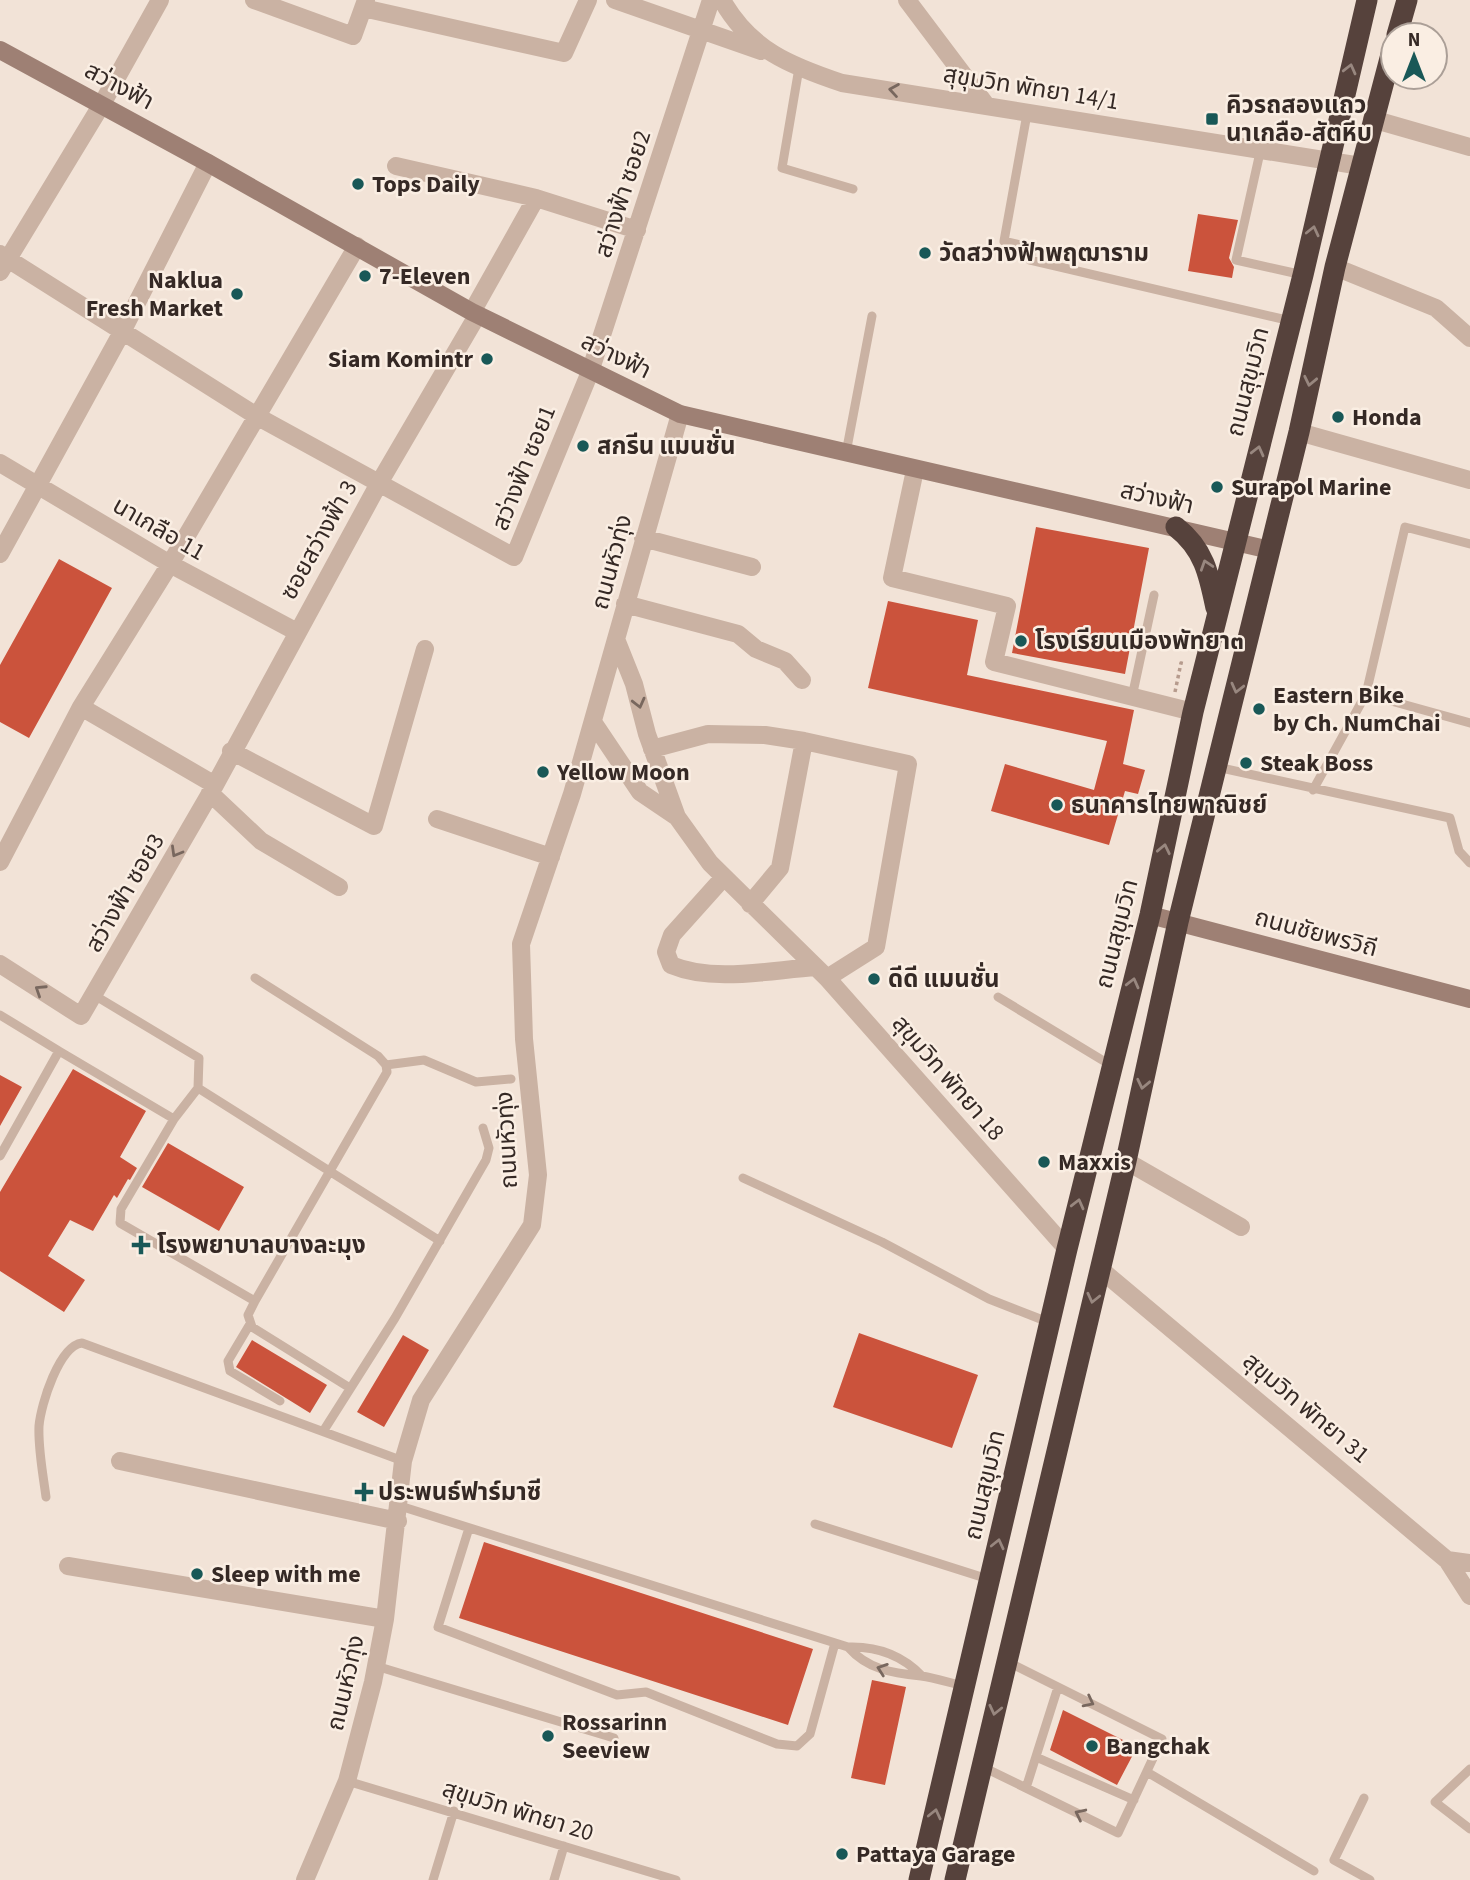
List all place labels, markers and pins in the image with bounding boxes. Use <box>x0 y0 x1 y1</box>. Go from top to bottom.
place label: คิวรถสองแถว นาเกลือ-สัตหีบ <box>1226 88 1372 151</box>
marker: คิวรถสองแถว นาเกลือ-สัตหีบ <box>1204 111 1220 127</box>
place label: Tops Daily <box>372 167 480 202</box>
marker: Tops Daily <box>350 176 366 192</box>
place label: วัดสว่างฟ้าพฤฒาราม <box>939 236 1149 271</box>
marker: วัดสว่างฟ้าพฤฒาราม <box>917 245 933 261</box>
place label: 7-Eleven <box>379 259 470 294</box>
place label: Naklua Fresh Market <box>86 263 223 326</box>
marker: 7-Eleven <box>357 268 373 284</box>
marker: Naklua Fresh Market <box>229 286 245 302</box>
place label: Siam Komintr <box>328 342 473 377</box>
marker: Siam Komintr <box>479 351 495 367</box>
place label: Honda <box>1352 400 1422 435</box>
marker: Honda <box>1330 409 1346 425</box>
place label: สกรีน แมนชั่น <box>597 429 735 464</box>
marker: สกรีน แมนชั่น <box>575 438 591 454</box>
place label: Surapol Marine <box>1231 470 1392 505</box>
marker: Surapol Marine <box>1209 479 1225 495</box>
place label: โรงเรียนเมืองพัทยา๓ <box>1035 624 1244 659</box>
marker: โรงเรียนเมืองพัทยา๓ <box>1013 633 1029 649</box>
place label: Eastern Bike by Ch. NumChai <box>1273 678 1441 741</box>
marker: Eastern Bike by Ch. NumChai <box>1251 701 1267 717</box>
place label: Steak Boss <box>1260 746 1373 781</box>
place label: Yellow Moon <box>556 755 690 790</box>
marker: Steak Boss <box>1238 755 1254 771</box>
marker: Yellow Moon <box>535 764 551 780</box>
place label: ธนาคารไทยพาณิชย์ <box>1071 788 1267 823</box>
marker: ธนาคารไทยพาณิชย์ <box>1049 797 1065 813</box>
place label: ดีดี แมนชั่น <box>888 962 1000 997</box>
marker: ดีดี แมนชั่น <box>866 971 882 987</box>
place label: Maxxis <box>1058 1145 1131 1180</box>
marker: Maxxis <box>1036 1154 1052 1170</box>
place label: โรงพยาบาลบางละมุง <box>157 1228 366 1263</box>
marker: โรงพยาบาลบางละมุง <box>131 1235 151 1255</box>
place label: ประพนธ์ฟาร์มาซี <box>378 1475 541 1510</box>
marker: ประพนธ์ฟาร์มาซี <box>356 1484 372 1500</box>
place label: Sleep with me <box>211 1557 361 1592</box>
marker: Sleep with me <box>189 1566 205 1582</box>
place label: Rossarinn Seeview <box>562 1705 667 1768</box>
marker: Rossarinn Seeview <box>540 1728 556 1744</box>
place label: Bangchak <box>1106 1729 1211 1764</box>
marker: Bangchak <box>1084 1738 1100 1754</box>
place label: Pattaya Garage <box>856 1837 1016 1872</box>
marker: Pattaya Garage <box>834 1846 850 1862</box>

